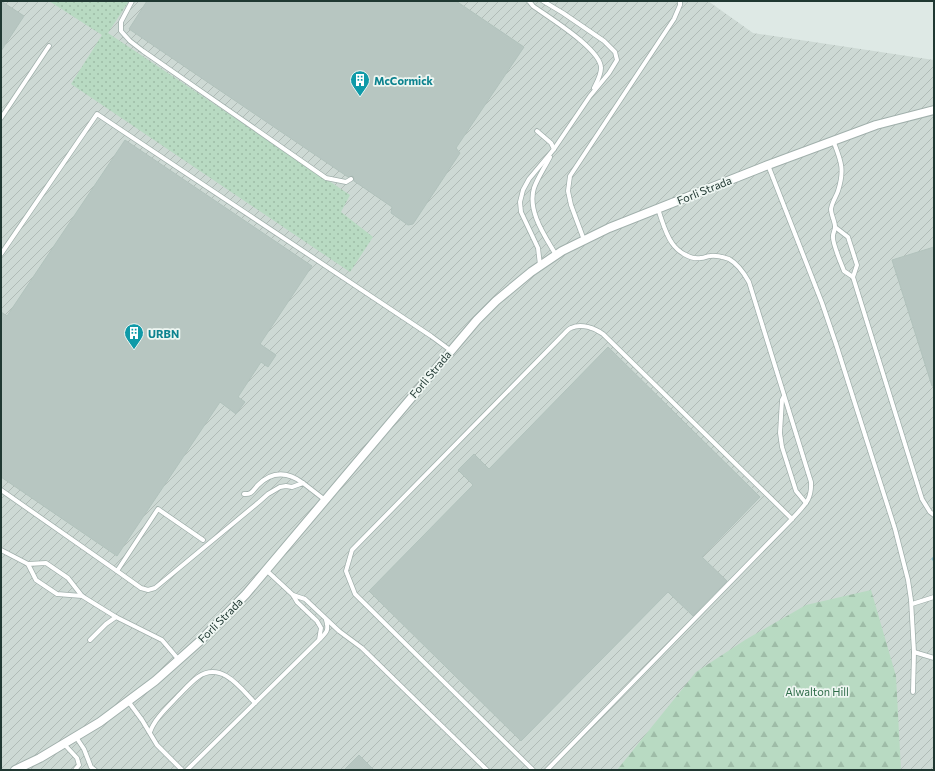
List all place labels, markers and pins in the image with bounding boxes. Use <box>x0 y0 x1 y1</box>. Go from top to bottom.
building icon: McCormick <box>349 69 371 97</box>
place label: McCormick <box>374 74 433 87</box>
building icon: URBN <box>123 322 145 350</box>
place label: URBN <box>148 327 179 340</box>

